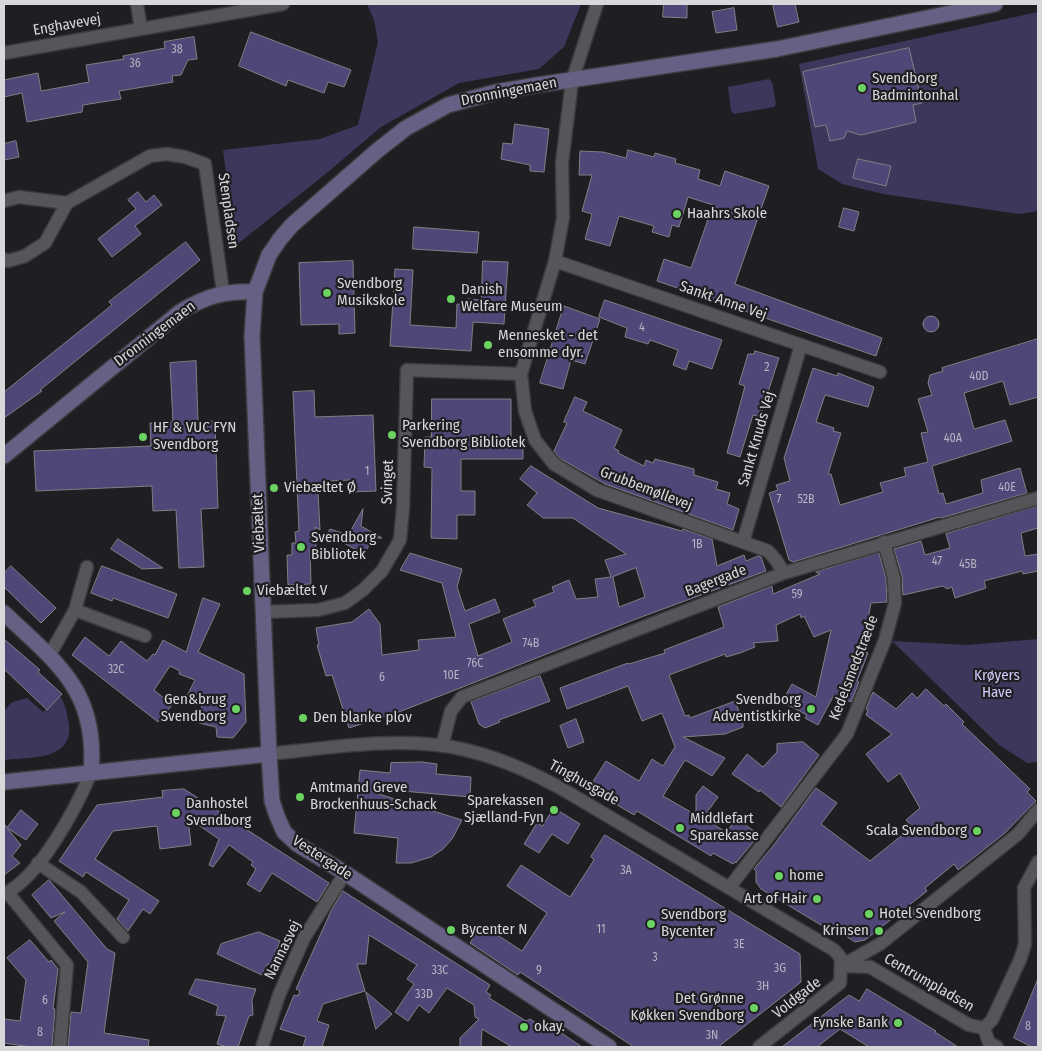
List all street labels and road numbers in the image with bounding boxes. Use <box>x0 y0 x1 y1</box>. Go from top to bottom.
street label: Enghavevej <box>32 10 102 40</box>
street label: Dronningemaen <box>460 74 558 110</box>
street label: Stenpladsen <box>214 172 242 250</box>
street label: Sankt Anne Vej <box>677 278 769 324</box>
street label: Dronningemaen <box>111 298 199 370</box>
street label: Sankt Knuds Vej <box>735 389 779 489</box>
street label: Svinget <box>378 459 398 505</box>
street label: Grubbemøllevej <box>597 463 695 515</box>
street label: Viebæltet <box>249 493 269 553</box>
street label: Bagergade <box>683 561 749 601</box>
street label: Kedelsmedstræde <box>826 613 882 723</box>
street label: Tinghusgade <box>546 756 622 810</box>
street label: Vestergade <box>289 832 355 884</box>
street label: Nannasvej <box>261 918 305 982</box>
street label: Centrumpladsen <box>881 950 977 1016</box>
street label: Voldgade <box>769 973 825 1023</box>

